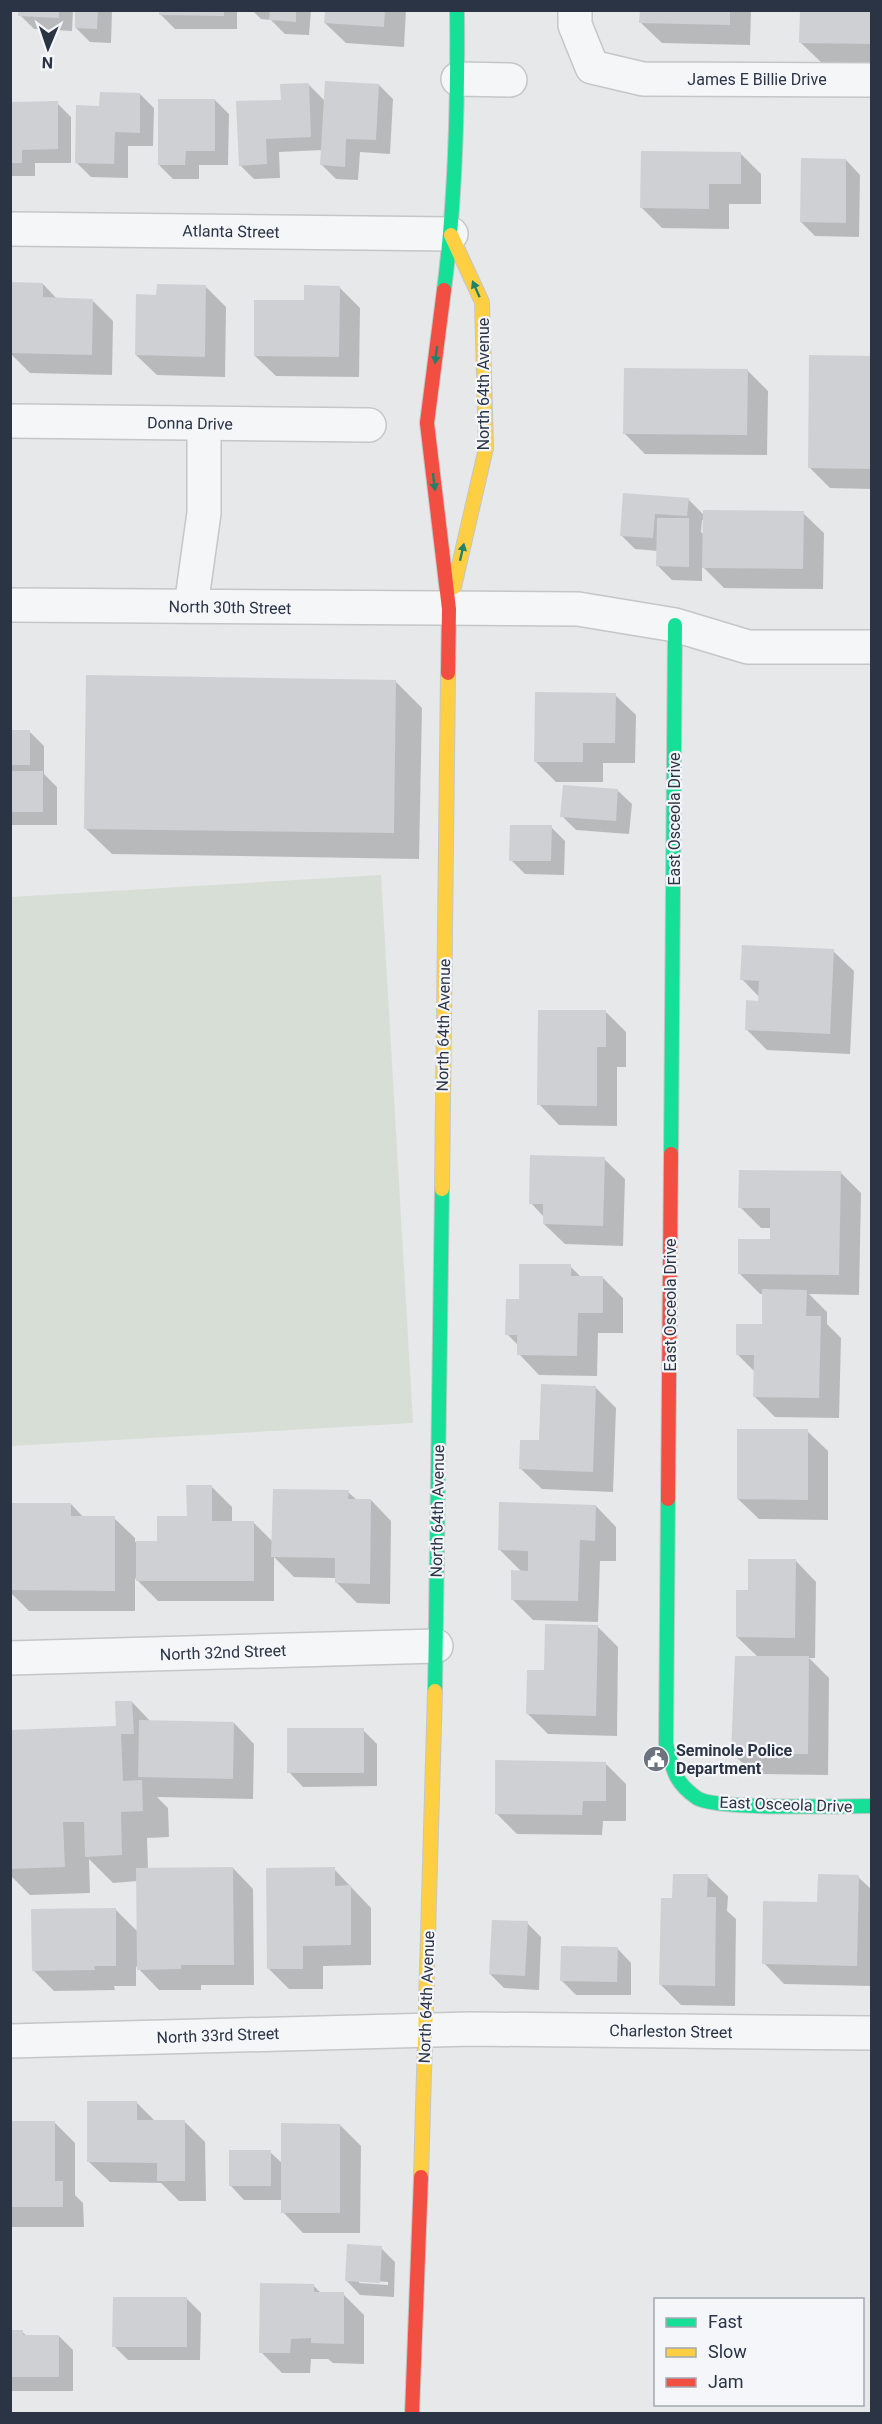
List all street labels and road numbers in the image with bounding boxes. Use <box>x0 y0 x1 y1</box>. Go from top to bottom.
street label: James E Billie Drive <box>687 70 827 89</box>
street label: Atlanta Street <box>182 221 280 242</box>
street label: North 64th Avenue <box>474 318 493 450</box>
street label: Donna Drive <box>147 413 233 434</box>
street label: North 30th Street <box>169 597 291 618</box>
street label: East Osceola Drive <box>665 752 684 886</box>
street label: North 64th Avenue <box>433 959 454 1092</box>
street label: East Osceola Drive <box>661 1238 680 1372</box>
street label: North 64th Avenue <box>427 1445 448 1578</box>
street label: North 32nd Street <box>160 1641 287 1664</box>
street label: East Osceola Drive <box>719 1793 853 1816</box>
street label: North 64th Avenue <box>415 1930 438 2064</box>
street label: Charleston Street <box>609 2021 733 2042</box>
street label: North 33rd Street <box>156 2024 280 2047</box>

